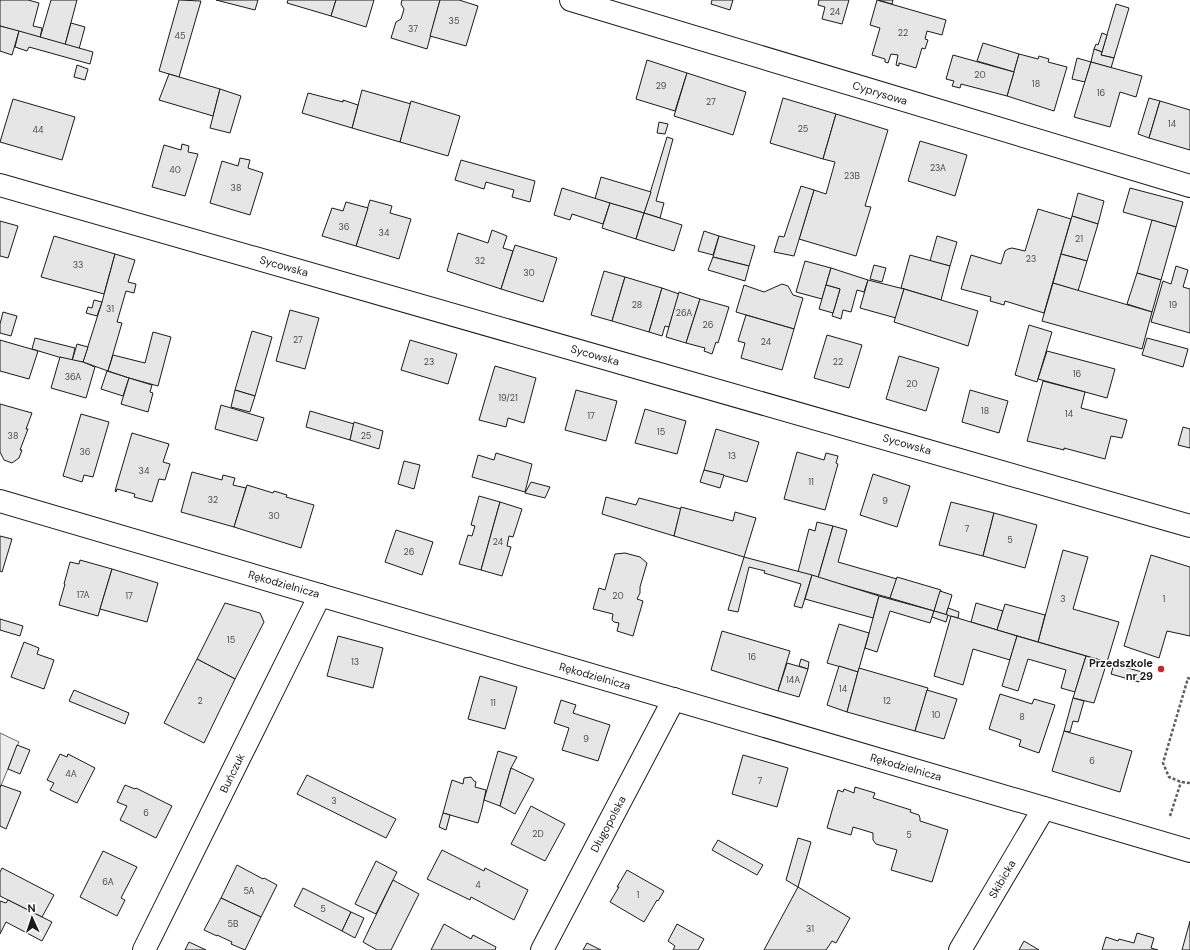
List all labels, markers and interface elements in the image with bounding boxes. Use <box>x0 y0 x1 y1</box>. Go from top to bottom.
house number: 24 <box>830 6 841 18</box>
house number: 35 <box>449 15 459 27</box>
house number: 37 <box>408 23 418 35</box>
house number: 22 <box>898 27 908 39</box>
house number: 45 <box>175 30 185 42</box>
house number: 20 <box>974 69 986 81</box>
street label: Cyprysowa <box>851 78 909 108</box>
house number: 18 <box>1032 78 1040 90</box>
house number: 29 <box>656 80 667 92</box>
house number: 16 <box>1097 87 1106 99</box>
house number: 27 <box>706 96 716 108</box>
house number: 14 <box>1168 118 1177 130</box>
house number: 25 <box>798 123 808 135</box>
house number: 44 <box>33 124 44 136</box>
house number: 23A <box>930 162 946 174</box>
house number: 40 <box>169 164 181 176</box>
house number: 23B <box>844 170 860 182</box>
house number: 38 <box>231 182 241 194</box>
house number: 36 <box>339 221 350 233</box>
house number: 34 <box>379 227 390 239</box>
house number: 21 <box>1075 233 1083 245</box>
street label: Sycowska <box>258 252 310 280</box>
house number: 23 <box>1026 253 1036 265</box>
house number: 32 <box>475 255 485 267</box>
house number: 33 <box>73 259 83 271</box>
house number: 30 <box>523 267 535 279</box>
house number: 28 <box>632 299 642 311</box>
house number: 19 <box>1169 299 1178 311</box>
house number: 31 <box>106 303 114 315</box>
house number: 26A <box>676 307 692 319</box>
house number: 26 <box>703 319 714 331</box>
house number: 27 <box>293 334 303 346</box>
house number: 24 <box>761 336 772 348</box>
street label: Sycowska <box>569 341 621 369</box>
house number: 23 <box>424 356 434 368</box>
house number: 22 <box>833 356 843 368</box>
house number: 16 <box>1073 368 1082 380</box>
house number: 36A <box>65 371 81 383</box>
house number: 20 <box>906 378 918 390</box>
house number: 19/21 <box>498 392 518 404</box>
house number: 18 <box>981 405 989 417</box>
house number: 14 <box>1065 408 1074 420</box>
house number: 17 <box>587 410 595 422</box>
house number: 15 <box>657 426 665 438</box>
house number: 38 <box>8 430 18 442</box>
house number: 25 <box>361 430 371 442</box>
street label: Sycowska <box>881 430 933 458</box>
house number: 36 <box>80 446 91 458</box>
house number: 13 <box>728 450 736 462</box>
house number: 34 <box>139 465 150 477</box>
house number: 11 <box>808 476 814 488</box>
house number: 32 <box>208 494 218 506</box>
house number: 9 <box>882 495 888 507</box>
house number: 30 <box>268 510 280 522</box>
house number: 7 <box>965 523 970 535</box>
house number: 5 <box>1007 534 1013 546</box>
house number: 24 <box>493 536 504 548</box>
house number: 26 <box>404 546 415 558</box>
street label: Rękodzielnicza <box>247 567 321 601</box>
house number: 17A <box>77 589 89 601</box>
house number: 17 <box>125 590 133 602</box>
house number: 20 <box>612 590 624 602</box>
house number: 3 <box>1060 593 1066 605</box>
house number: 1 <box>1163 593 1166 605</box>
house number: 15 <box>227 634 235 646</box>
house number: 16 <box>748 651 757 663</box>
house number: 13 <box>351 656 359 668</box>
place label: Przedszkole nr 29 <box>1089 656 1153 683</box>
street label: Rękodzielnicza <box>558 659 632 693</box>
marker: Przedszkole nr 29 <box>1156 664 1166 674</box>
house number: 14A <box>786 674 800 686</box>
house number: 14 <box>839 683 848 695</box>
house number: 2 <box>197 695 203 707</box>
house number: 12 <box>883 695 891 707</box>
house number: 11 <box>490 697 496 709</box>
house number: 10 <box>932 709 940 721</box>
house number: 8 <box>1019 711 1025 723</box>
house number: 9 <box>583 733 589 745</box>
street label: Buńczuk <box>216 750 248 795</box>
street label: Rękodzielnicza <box>869 750 943 784</box>
house number: 6 <box>1089 755 1095 767</box>
house number: 4A <box>65 768 77 780</box>
house number: 7 <box>758 775 763 787</box>
street label: Długopolska <box>587 793 629 855</box>
house number: 3 <box>331 795 337 807</box>
house number: 6 <box>143 807 149 819</box>
house number: 2D <box>532 828 544 840</box>
house number: 5 <box>906 829 912 841</box>
street label: Skibicka <box>985 857 1019 901</box>
house number: 6A <box>102 876 114 888</box>
house number: 4 <box>475 879 481 891</box>
house number: 5A <box>243 885 255 897</box>
house number: 1 <box>637 889 640 901</box>
north arrow <box>12 898 52 938</box>
text: N <box>27 901 36 915</box>
house number: 5 <box>320 903 326 915</box>
house number: 5B <box>228 918 238 930</box>
house number: 31 <box>806 923 814 935</box>

